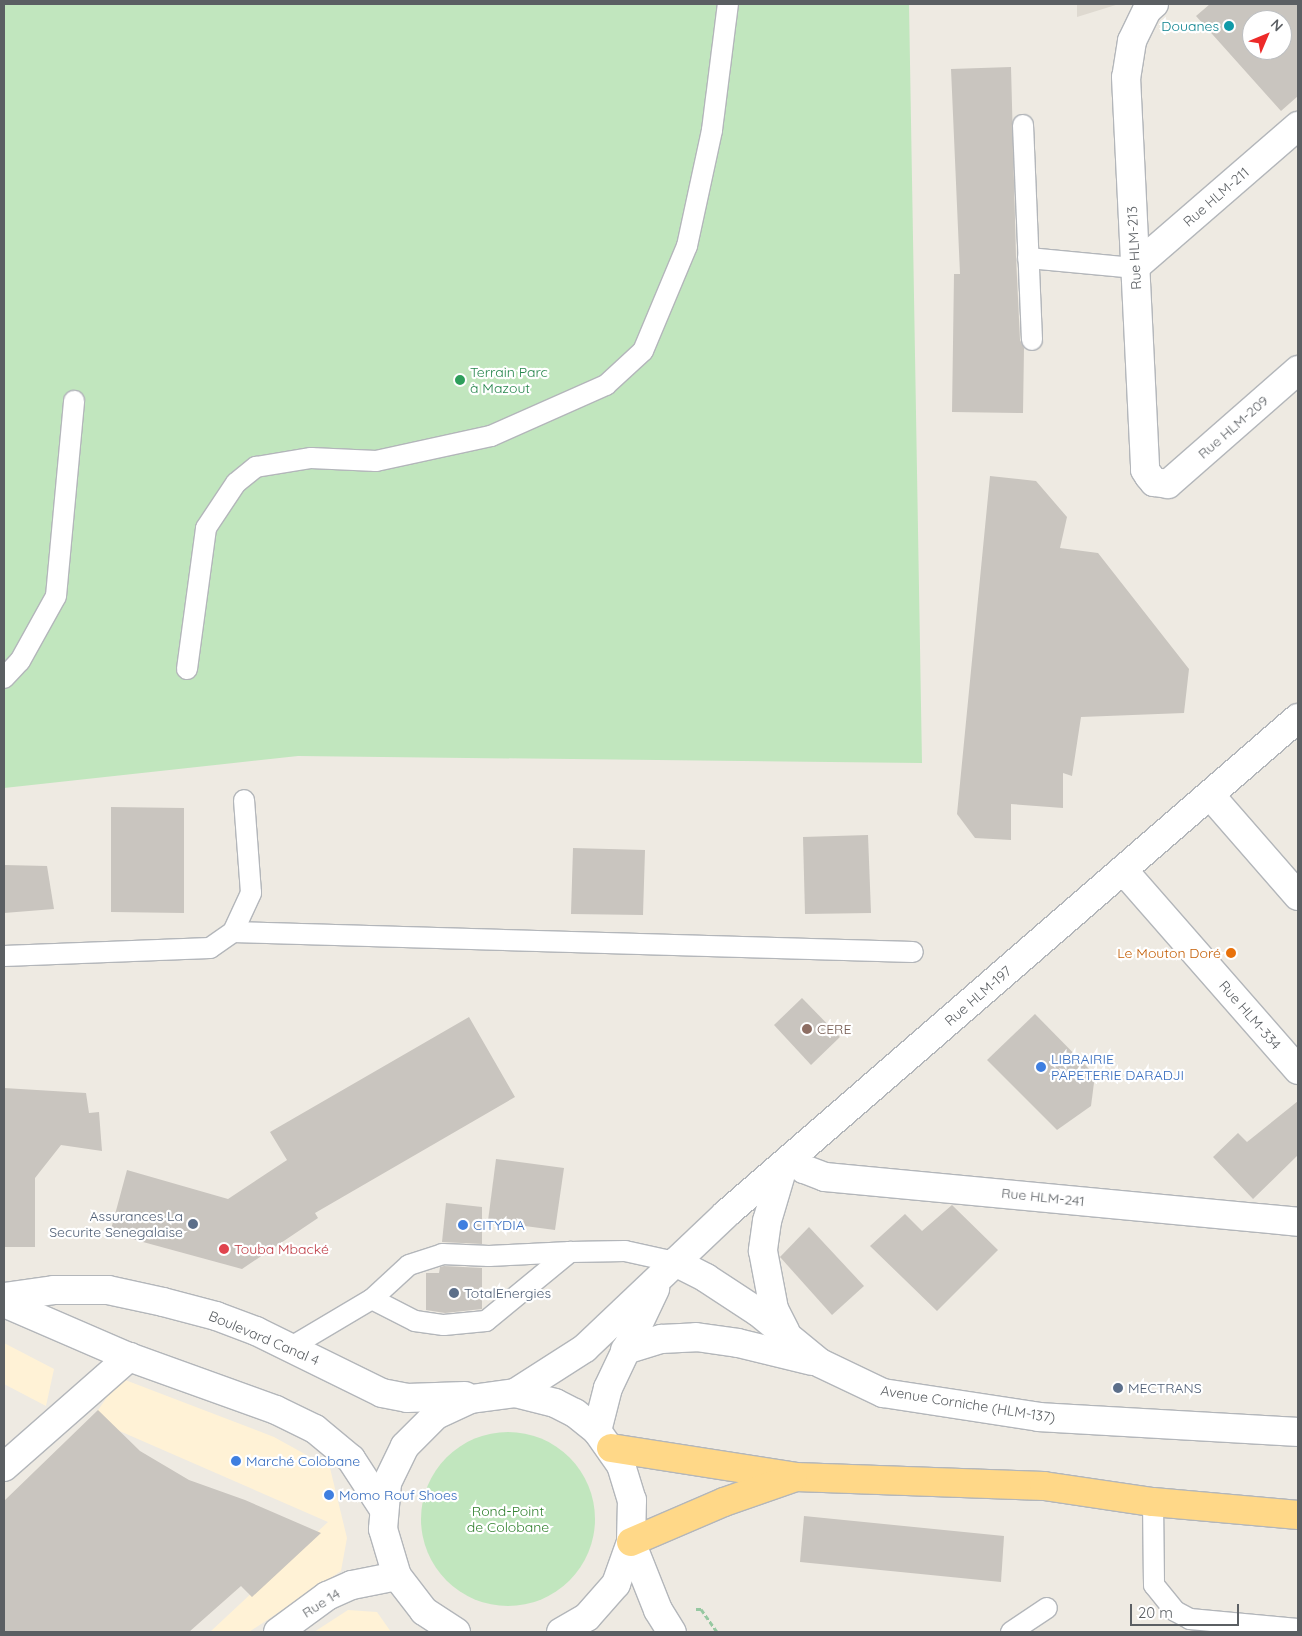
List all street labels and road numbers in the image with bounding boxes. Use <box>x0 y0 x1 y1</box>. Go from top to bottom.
street label: Rue HLM-211 <box>1180 164 1252 230</box>
street label: Rue HLM-213 <box>1123 206 1145 290</box>
street label: Rue HLM-209 <box>1195 392 1271 462</box>
street label: Rue HLM-197 <box>941 963 1015 1029</box>
street label: Rue HLM-334 <box>1216 977 1284 1053</box>
street label: Rue HLM-241 <box>1001 1184 1085 1210</box>
street label: Boulevard Canal 4 <box>206 1307 322 1369</box>
street label: Avenue Corniche (HLM-137) <box>879 1382 1057 1426</box>
street label: Rue 14 <box>299 1585 343 1621</box>

